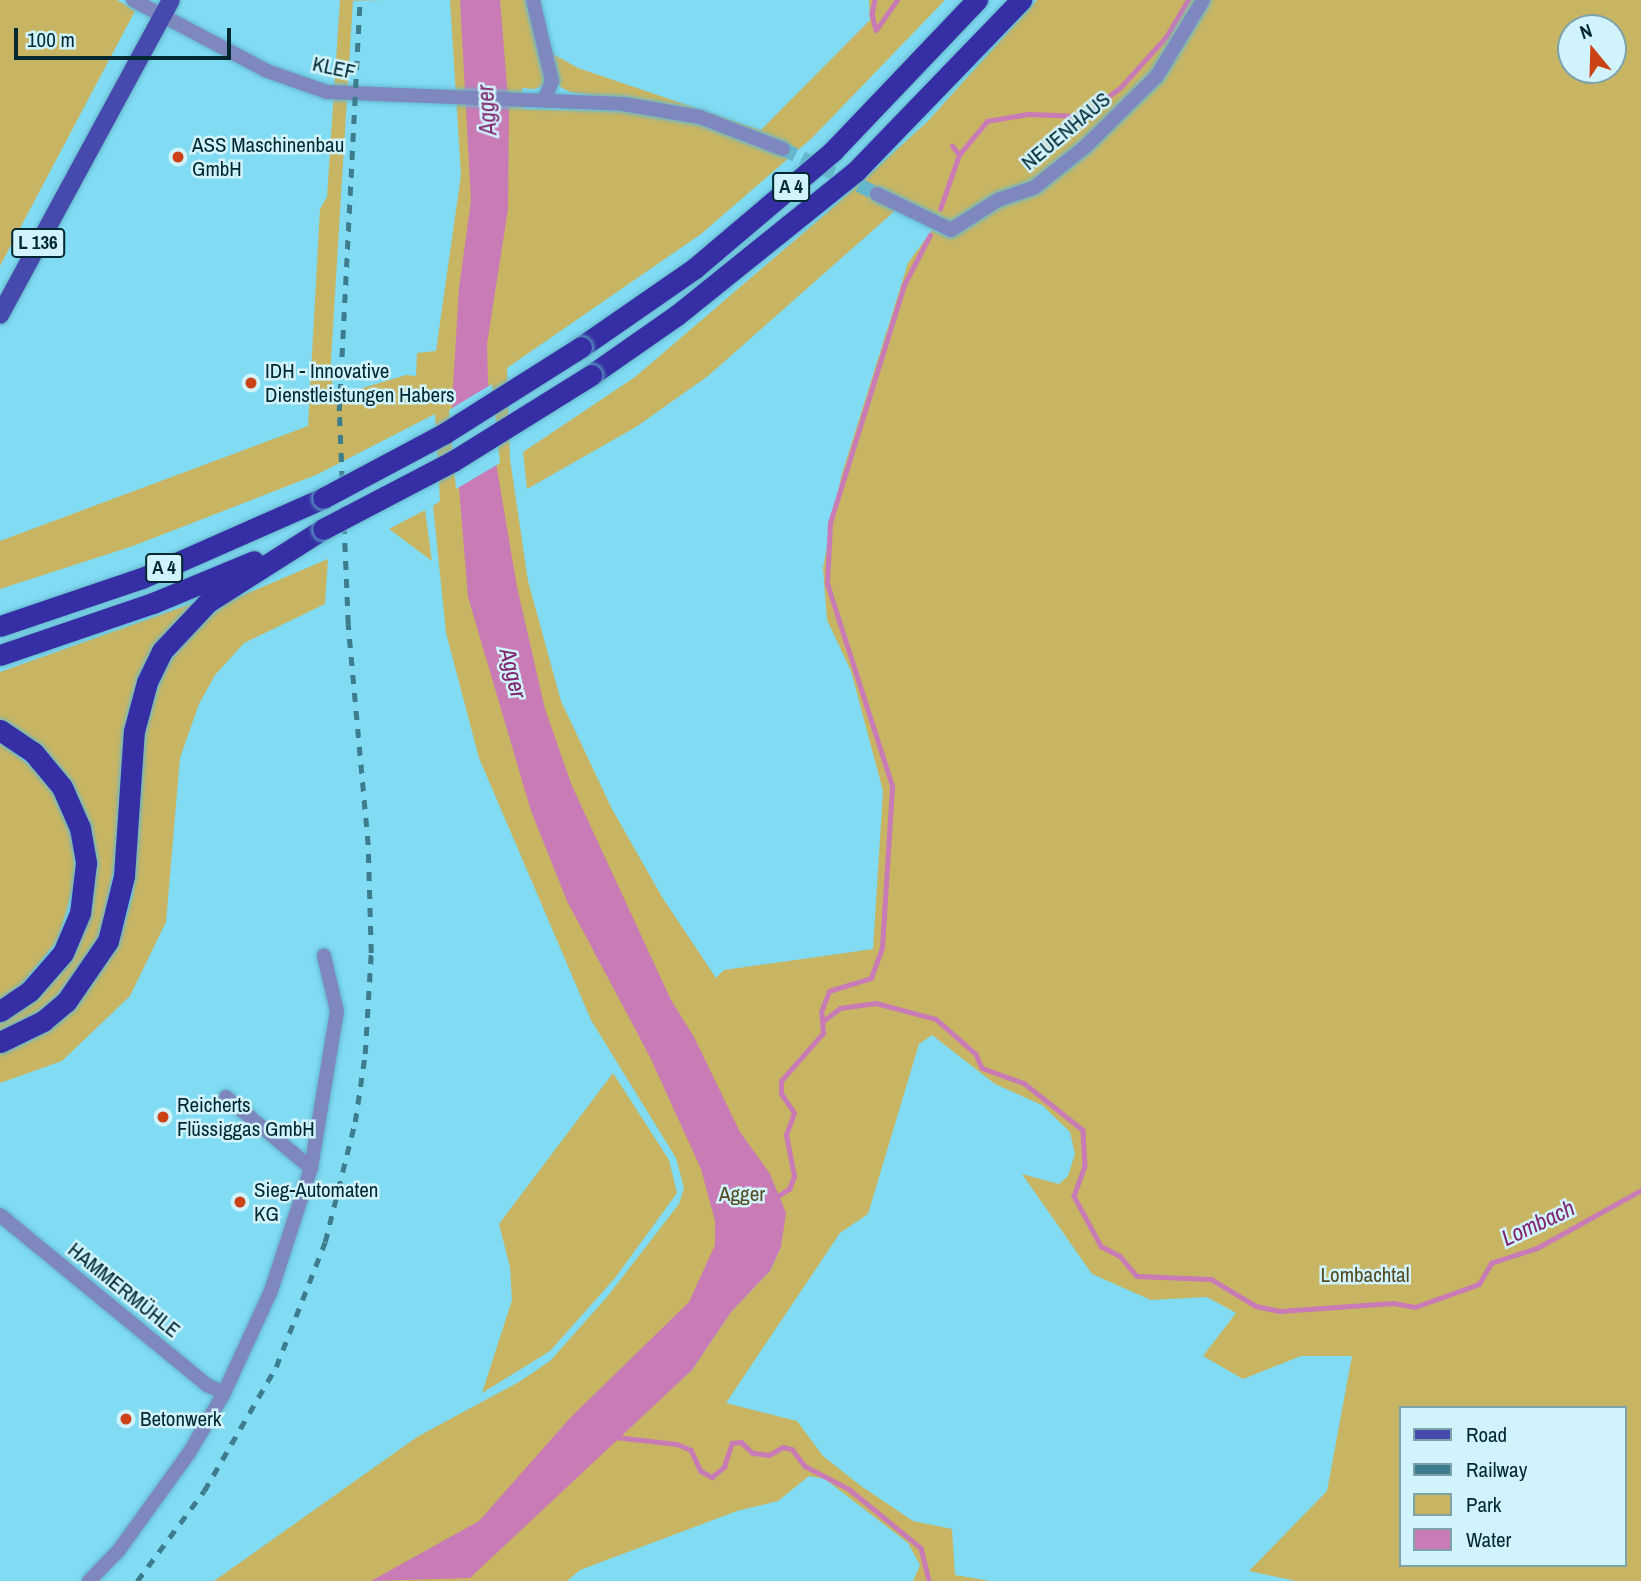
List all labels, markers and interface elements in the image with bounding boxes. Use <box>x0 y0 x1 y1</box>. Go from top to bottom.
scale bar <box>18 14 234 58</box>
north arrow <box>1557 14 1627 84</box>
text: N <box>1576 17 1595 45</box>
text: 100 m <box>27 25 75 54</box>
street label: KLEF <box>310 51 358 85</box>
water label: Agger <box>471 84 503 136</box>
street label: NEUENHAUS <box>1016 87 1116 175</box>
place label: ASS Maschinenbau GmbH <box>192 132 344 182</box>
marker: ASS Maschinenbau GmbH <box>170 149 186 165</box>
road number: A 4 <box>772 172 810 202</box>
road number: L 136 <box>10 228 66 258</box>
place label: IDH - Innovative Dienstleistungen Habers <box>265 358 455 408</box>
marker: IDH - Innovative Dienstleistungen Habers <box>243 375 259 391</box>
road number: A 4 <box>145 552 183 583</box>
water label: Agger <box>494 645 532 701</box>
place label: Reicherts Flüssiggas GmbH <box>177 1092 315 1142</box>
marker: Reicherts Flüssiggas GmbH <box>155 1109 171 1125</box>
place label: Sieg-Automaten KG <box>254 1177 378 1227</box>
park label: Agger <box>719 1181 765 1207</box>
marker: Sieg-Automaten KG <box>232 1194 248 1210</box>
water label: Lombach <box>1497 1194 1579 1252</box>
street label: HAMMERMÜHLE <box>63 1237 185 1343</box>
park label: Lombachtal <box>1320 1262 1410 1288</box>
place label: Betonwerk <box>140 1406 221 1432</box>
legend <box>1400 1406 1627 1567</box>
marker: Betonwerk <box>118 1411 134 1427</box>
text: Road <box>1466 1420 1507 1449</box>
text: Railway <box>1466 1455 1527 1484</box>
text: Park <box>1466 1490 1501 1519</box>
text: Water <box>1466 1525 1511 1554</box>

